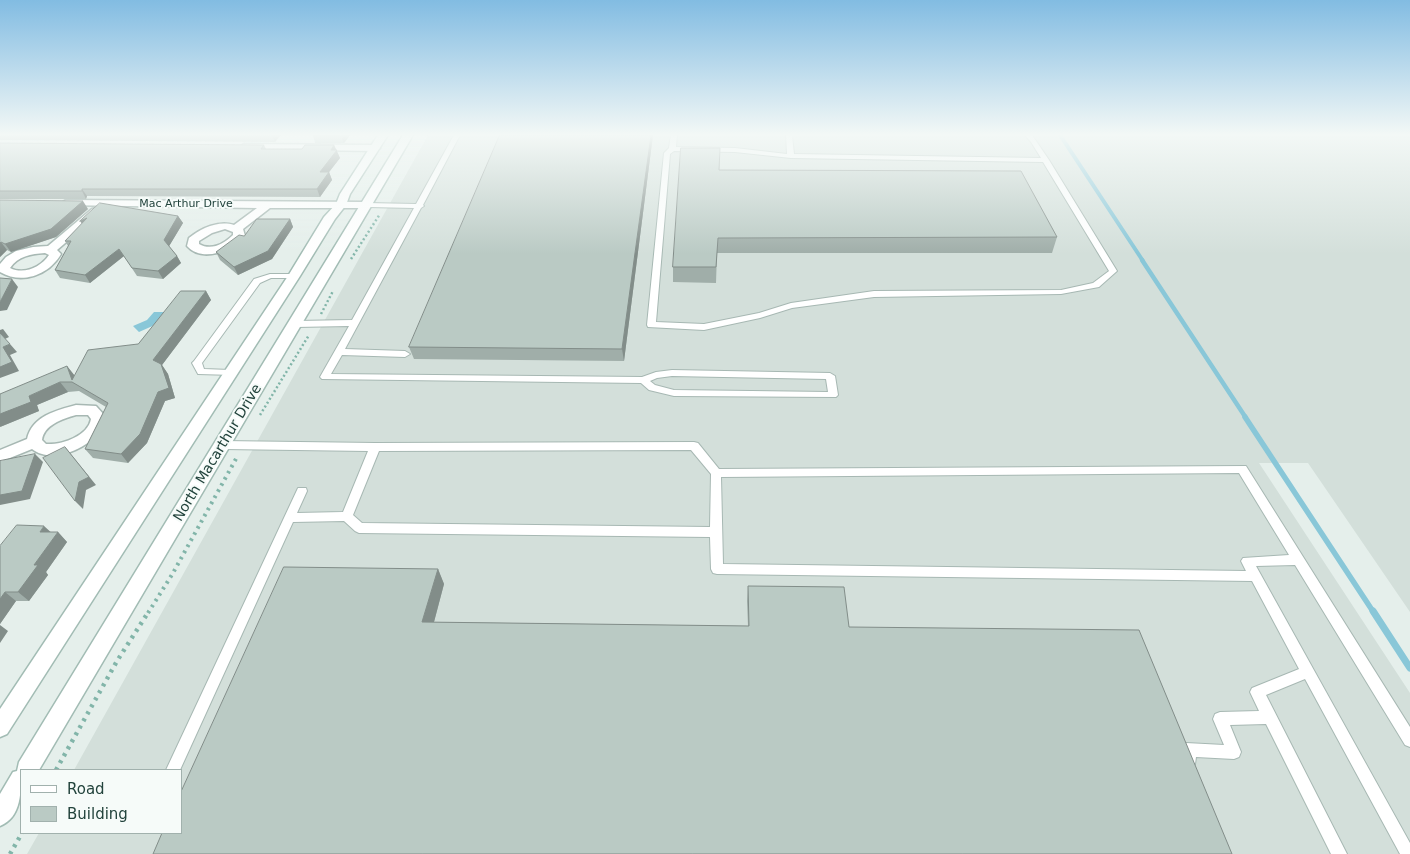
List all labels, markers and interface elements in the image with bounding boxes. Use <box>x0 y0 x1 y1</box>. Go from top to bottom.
street label: Mac Arthur Drive <box>139 197 233 211</box>
street label: North Macarthur Drive <box>170 381 266 525</box>
legend <box>20 769 182 834</box>
text: Road <box>67 780 105 798</box>
text: Building <box>67 805 128 823</box>

